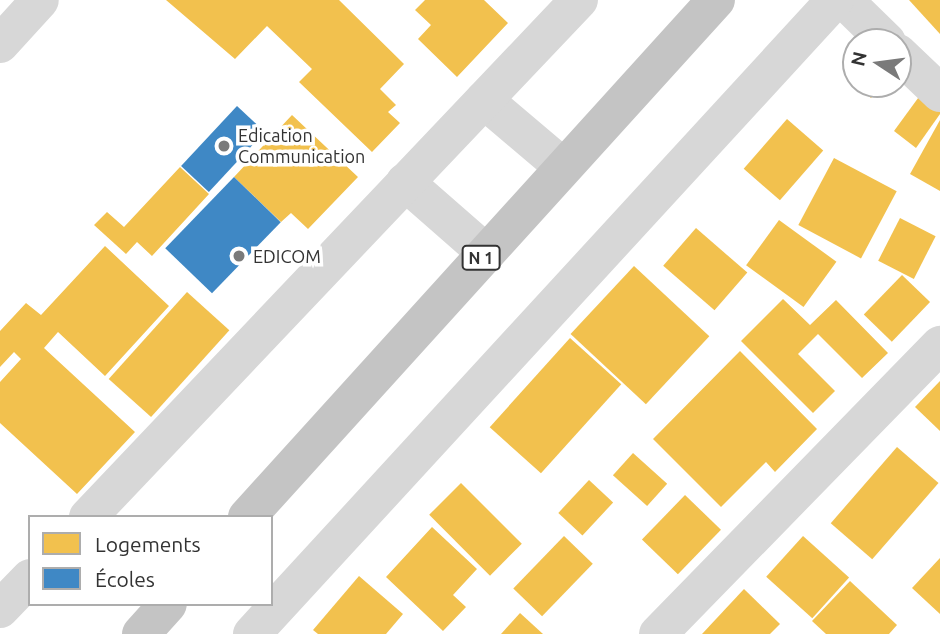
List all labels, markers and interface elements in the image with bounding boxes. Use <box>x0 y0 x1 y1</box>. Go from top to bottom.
north arrow <box>842 28 912 98</box>
text: N <box>846 49 871 68</box>
place label: Edication Communication <box>238 125 365 168</box>
marker: Edication Communication <box>216 138 232 154</box>
place label: EDICOM <box>253 245 321 267</box>
road number: N 1 <box>460 246 502 270</box>
marker: EDICOM <box>231 248 247 264</box>
legend <box>28 515 273 606</box>
text: Logements <box>95 532 201 556</box>
text: Écoles <box>95 567 155 591</box>

